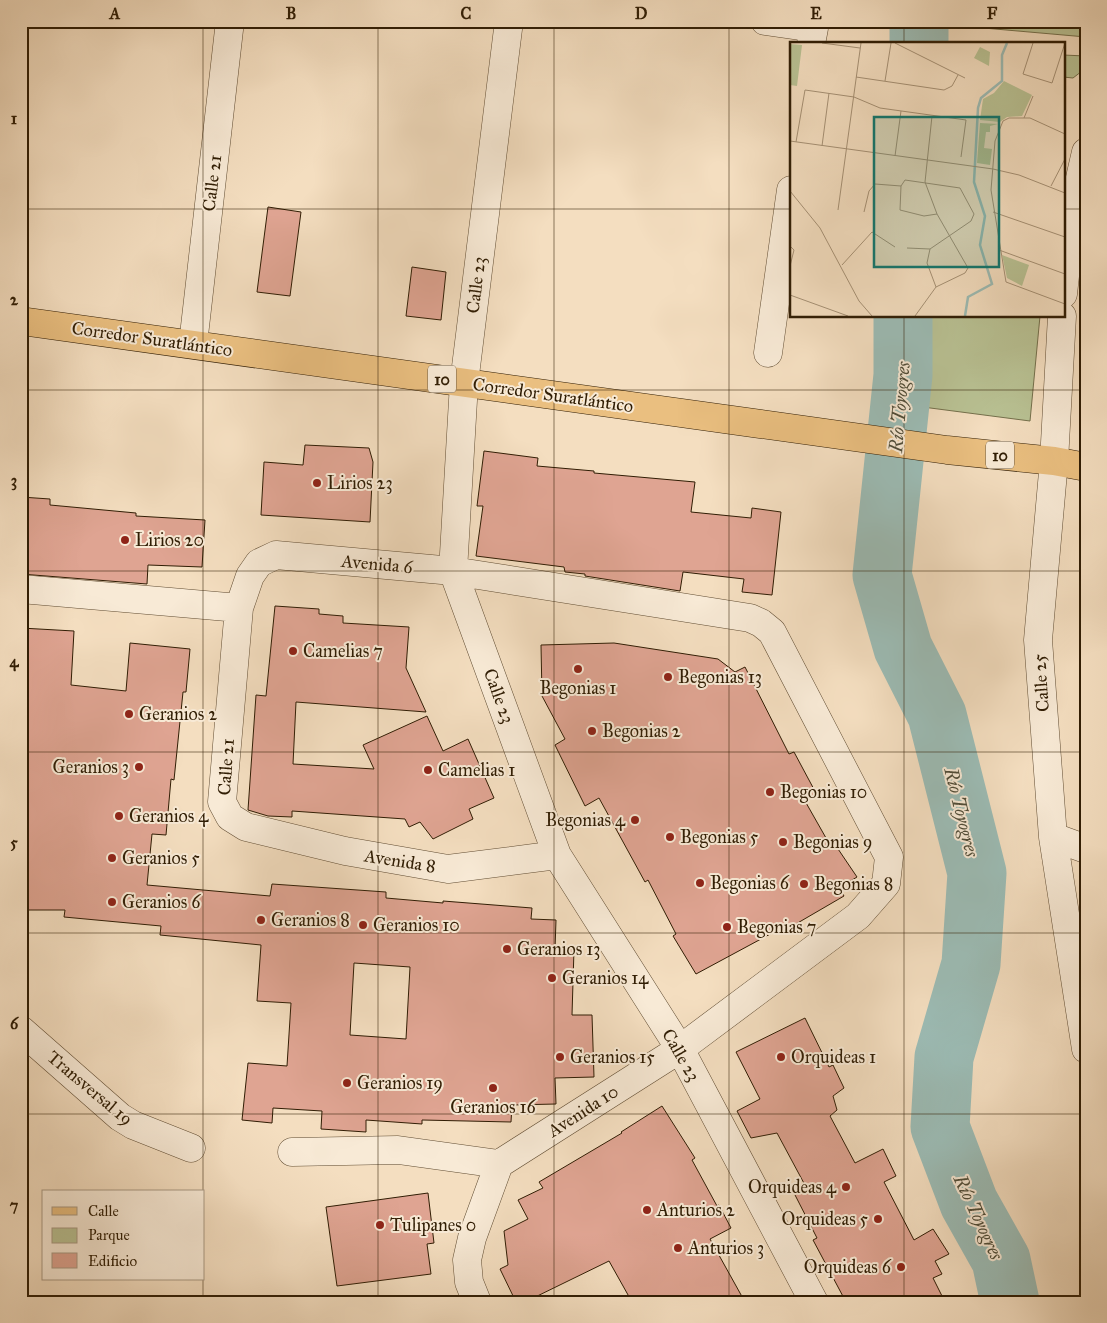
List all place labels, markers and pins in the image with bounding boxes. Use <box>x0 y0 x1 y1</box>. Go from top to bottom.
place label: Lirios 23 <box>327 472 393 494</box>
marker: Lirios 23 <box>311 477 323 489</box>
place label: Lirios 20 <box>135 529 204 551</box>
marker: Lirios 20 <box>119 534 131 546</box>
place label: Camelias 7 <box>303 640 383 662</box>
marker: Camelias 7 <box>287 645 299 657</box>
marker: Begonias 1 <box>572 663 584 675</box>
place label: Begonias 13 <box>678 666 762 689</box>
marker: Begonias 13 <box>662 671 674 683</box>
place label: Begonias 1 <box>540 677 616 700</box>
place label: Geranios 2 <box>139 703 217 725</box>
marker: Geranios 2 <box>123 708 135 720</box>
place label: Begonias 2 <box>602 720 681 743</box>
marker: Begonias 2 <box>586 725 598 737</box>
place label: Geranios 3 <box>53 756 129 778</box>
place label: Camelias 1 <box>438 759 515 781</box>
marker: Geranios 3 <box>133 761 145 773</box>
marker: Camelias 1 <box>422 764 434 776</box>
place label: Begonias 10 <box>780 781 867 804</box>
marker: Begonias 10 <box>764 786 776 798</box>
place label: Geranios 4 <box>129 805 209 827</box>
place label: Begonias 4 <box>545 809 626 832</box>
marker: Geranios 4 <box>113 810 125 822</box>
marker: Begonias 4 <box>629 814 641 826</box>
place label: Begonias 5 <box>680 826 759 849</box>
marker: Begonias 5 <box>664 831 676 843</box>
place label: Begonias 9 <box>793 831 872 854</box>
marker: Begonias 9 <box>777 836 789 848</box>
place label: Geranios 5 <box>122 847 200 869</box>
marker: Geranios 5 <box>106 852 118 864</box>
place label: Begonias 6 <box>710 872 790 895</box>
place label: Begonias 8 <box>814 873 893 896</box>
marker: Begonias 6 <box>694 877 706 889</box>
marker: Begonias 8 <box>798 878 810 890</box>
place label: Geranios 6 <box>122 891 201 913</box>
marker: Geranios 6 <box>106 896 118 908</box>
place label: Geranios 8 <box>271 909 350 931</box>
marker: Geranios 8 <box>255 914 267 926</box>
place label: Geranios 10 <box>373 914 460 936</box>
place label: Begonias 7 <box>737 916 816 939</box>
marker: Geranios 10 <box>357 919 369 931</box>
marker: Begonias 7 <box>721 921 733 933</box>
place label: Geranios 13 <box>517 938 601 960</box>
marker: Geranios 13 <box>501 943 513 955</box>
place label: Geranios 14 <box>562 967 649 989</box>
marker: Geranios 14 <box>546 972 558 984</box>
place label: Geranios 15 <box>570 1046 655 1068</box>
place label: Orquideas 1 <box>791 1046 876 1069</box>
marker: Geranios 15 <box>554 1051 566 1063</box>
marker: Orquideas 1 <box>775 1051 787 1063</box>
place label: Geranios 19 <box>357 1072 443 1094</box>
marker: Geranios 19 <box>341 1077 353 1089</box>
marker: Geranios 16 <box>487 1082 499 1094</box>
place label: Geranios 16 <box>450 1096 537 1118</box>
place label: Orquideas 4 <box>748 1176 837 1199</box>
marker: Orquideas 4 <box>840 1181 852 1193</box>
place label: Anturios 2 <box>656 1199 735 1221</box>
marker: Anturios 2 <box>641 1204 653 1216</box>
place label: Orquideas 5 <box>782 1208 869 1231</box>
marker: Orquideas 5 <box>872 1213 884 1225</box>
place label: Tulipanes 0 <box>390 1214 476 1236</box>
marker: Tulipanes 0 <box>374 1219 386 1231</box>
place label: Anturios 3 <box>687 1237 764 1259</box>
marker: Anturios 3 <box>672 1242 684 1254</box>
place label: Orquideas 6 <box>804 1256 892 1279</box>
marker: Orquideas 6 <box>895 1261 907 1273</box>

